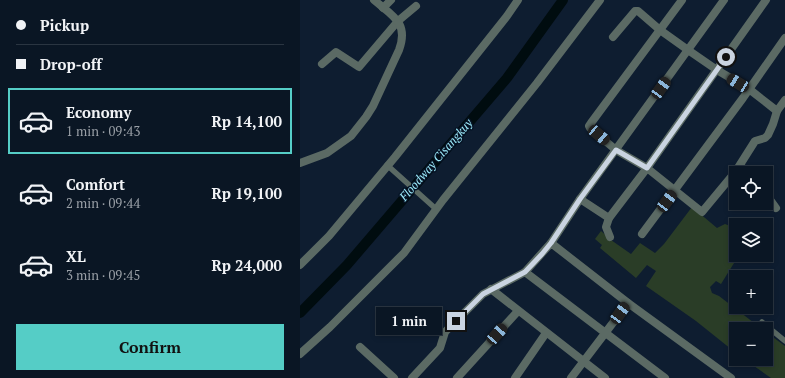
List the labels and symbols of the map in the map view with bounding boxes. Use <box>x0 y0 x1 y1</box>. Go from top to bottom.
route start <box>717 48 735 66</box>
car <box>725 72 751 94</box>
car <box>649 75 673 101</box>
water label: Floodway Cisangkuy <box>395 115 476 205</box>
car <box>586 123 612 147</box>
car <box>655 188 679 214</box>
car <box>608 300 632 326</box>
callout: 1 min <box>376 307 442 335</box>
route end <box>447 312 465 330</box>
car <box>485 321 509 347</box>

